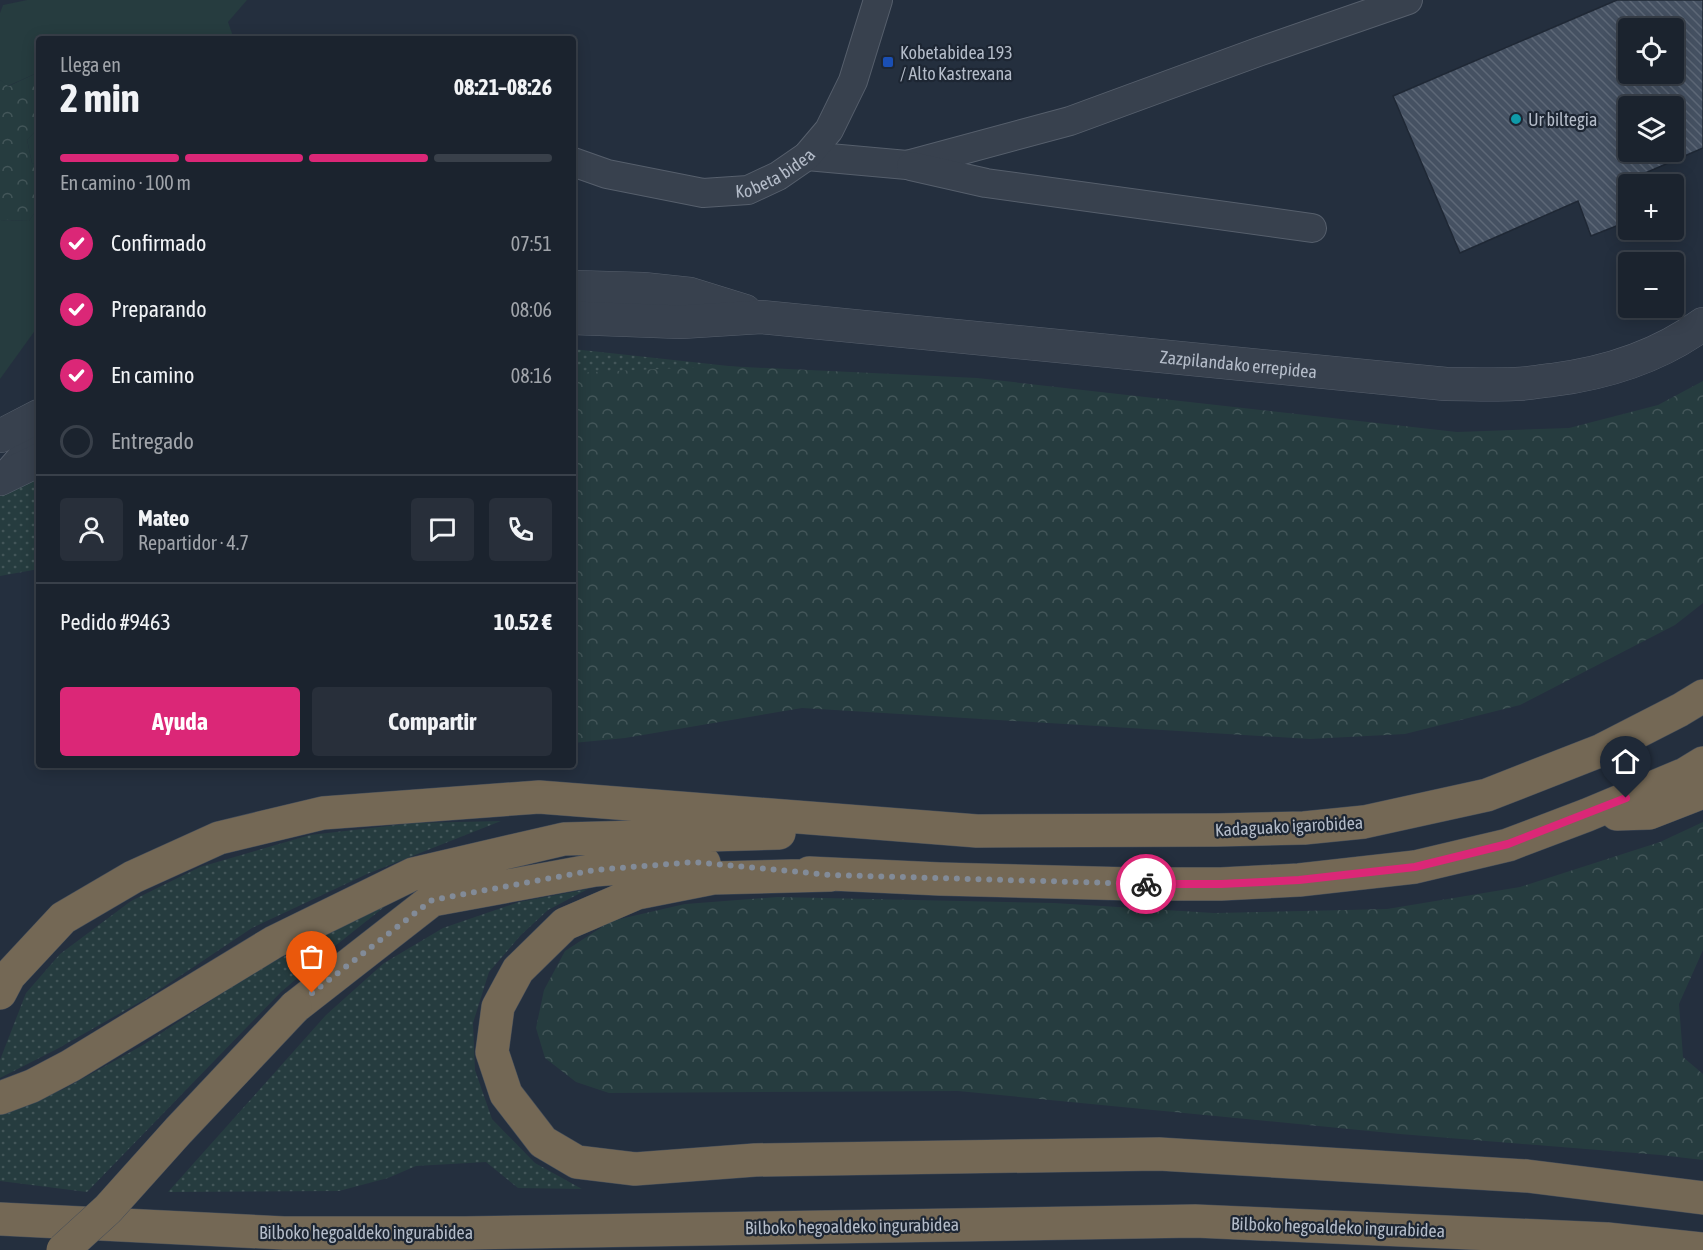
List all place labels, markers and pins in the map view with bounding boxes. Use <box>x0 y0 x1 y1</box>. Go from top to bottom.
place label: Kobetabidea 193 / Alto Kastrexana <box>900 42 1013 84</box>
marker: Kobetabidea 193 / Alto Kastrexana <box>881 55 895 69</box>
place label: Ur biltegia <box>1528 109 1597 130</box>
marker: Ur biltegia <box>1509 112 1523 126</box>
pin <box>1600 736 1651 798</box>
pin <box>286 931 337 993</box>

